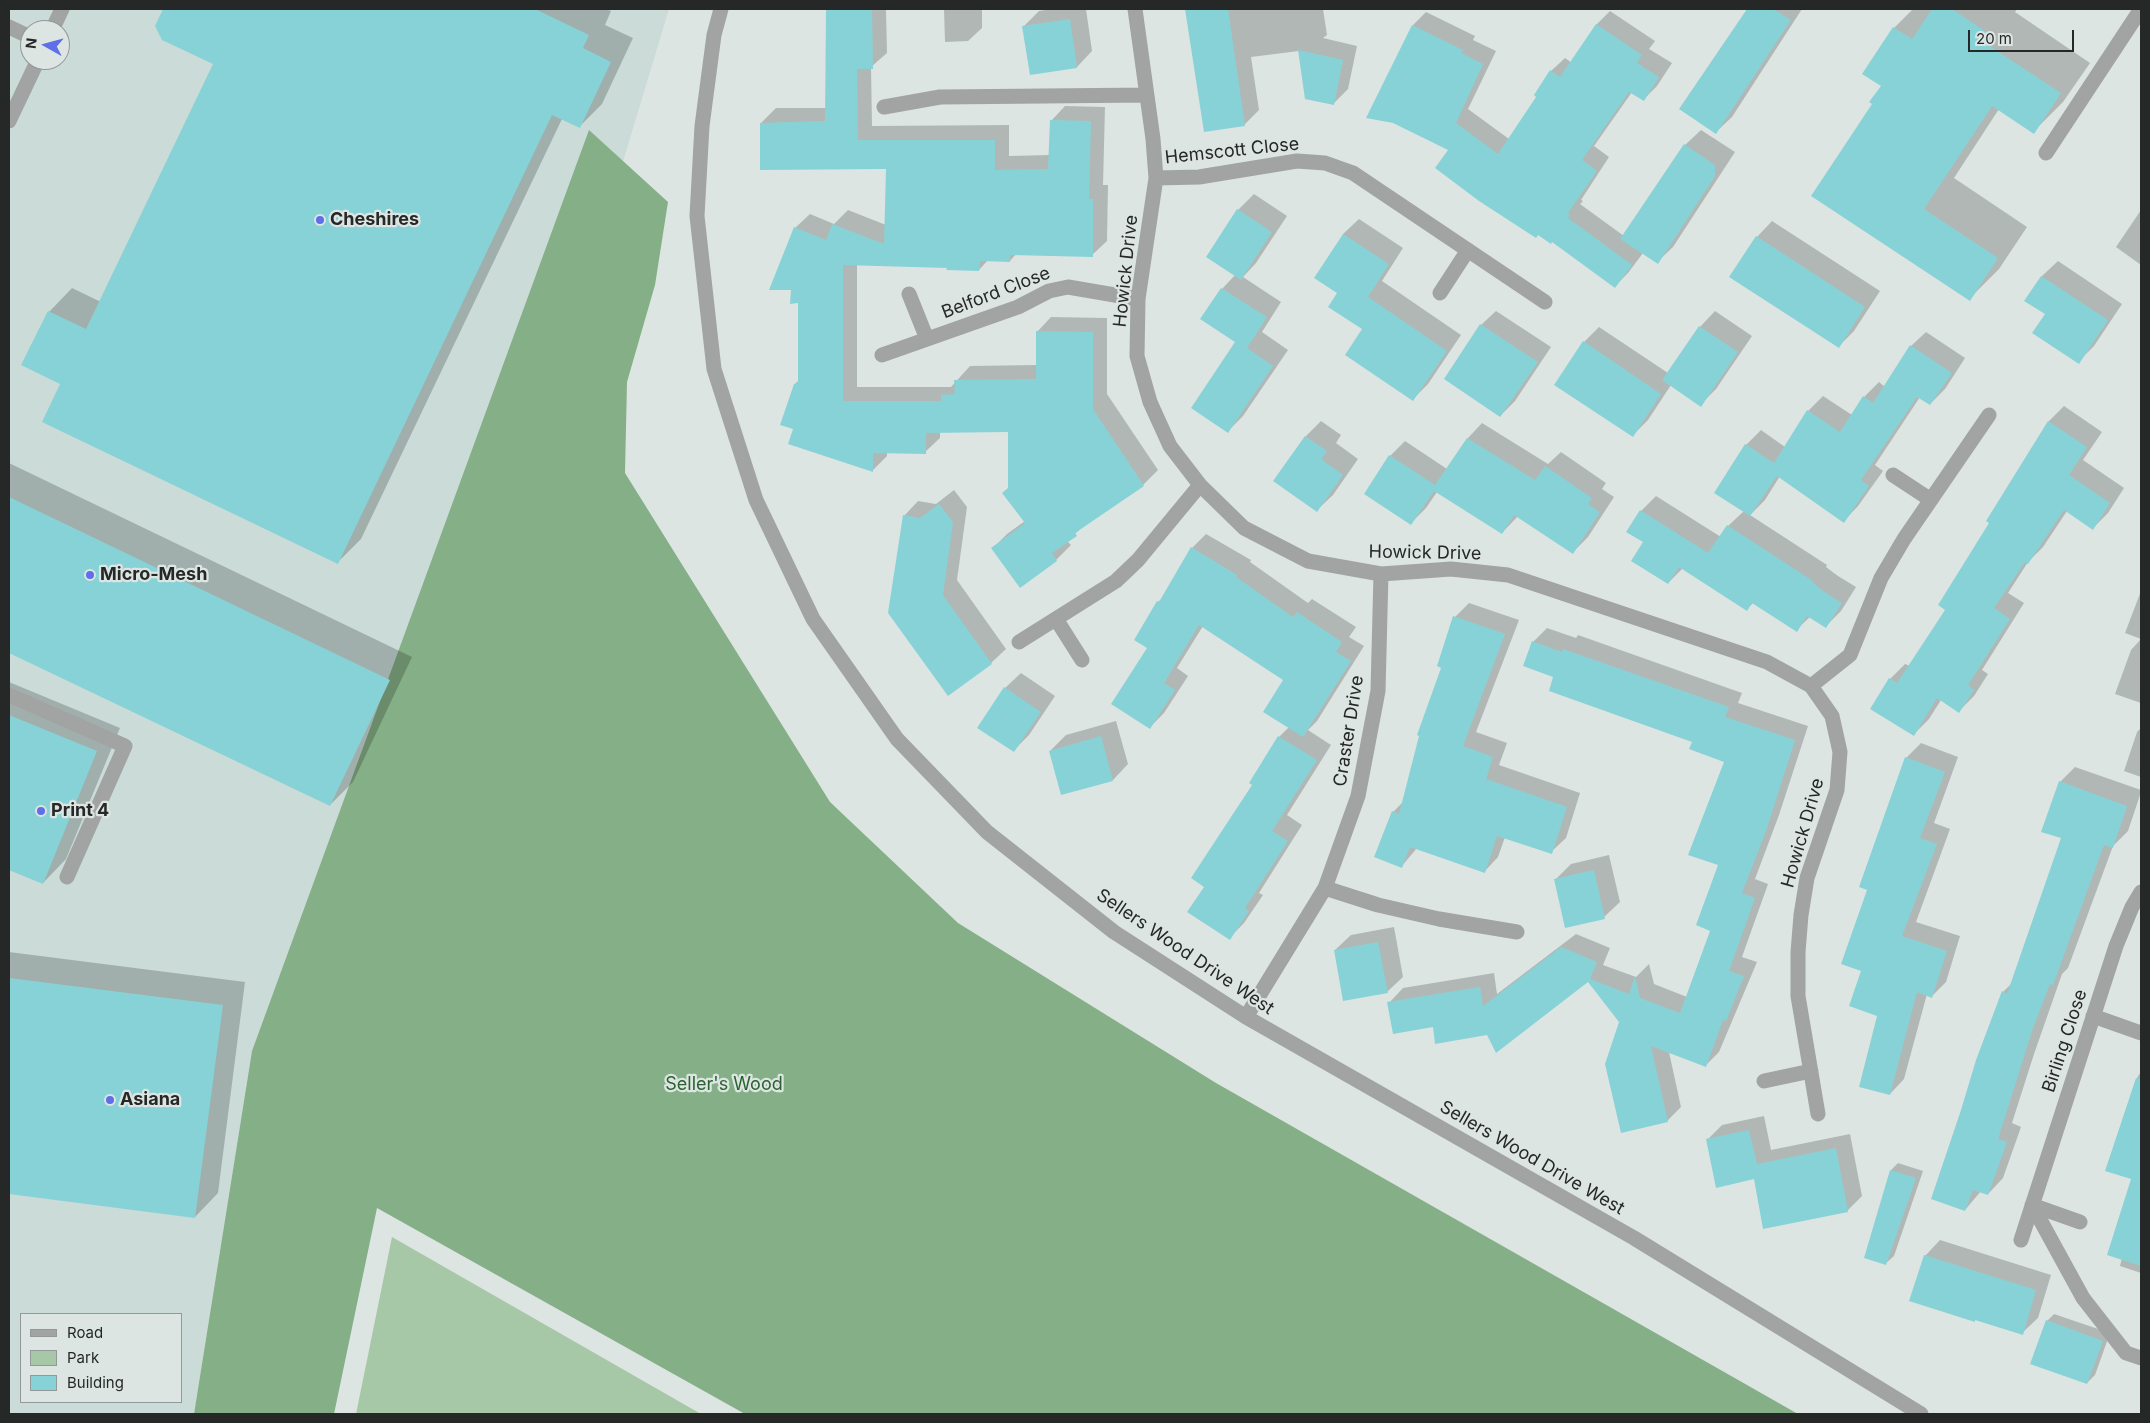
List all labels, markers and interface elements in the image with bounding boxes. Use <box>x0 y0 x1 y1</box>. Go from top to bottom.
north arrow <box>20 20 70 70</box>
scale bar <box>1970 20 2076 52</box>
text: 20 m <box>1976 29 2012 48</box>
text: N <box>22 37 40 50</box>
street label: Hemscott Close <box>1164 133 1300 169</box>
place label: Cheshires <box>330 209 419 231</box>
marker: Cheshires <box>314 214 326 226</box>
street label: Howick Drive <box>1109 214 1143 328</box>
street label: Belford Close <box>939 262 1053 324</box>
street label: Howick Drive <box>1368 541 1482 565</box>
place label: Micro-Mesh <box>100 564 207 586</box>
marker: Micro-Mesh <box>84 569 96 581</box>
street label: Craster Drive <box>1330 674 1368 788</box>
street label: Howick Drive <box>1777 776 1829 890</box>
place label: Print 4 <box>51 800 109 822</box>
marker: Print 4 <box>35 805 47 817</box>
street label: Sellers Wood Drive West <box>1092 884 1278 1020</box>
street label: Birling Close <box>2038 987 2092 1095</box>
park label: Seller's Wood <box>665 1074 783 1096</box>
place label: Asiana <box>120 1089 180 1111</box>
marker: Asiana <box>104 1094 116 1106</box>
street label: Sellers Wood Drive West <box>1436 1096 1628 1220</box>
legend <box>20 1313 182 1403</box>
text: Road <box>67 1323 103 1342</box>
text: Park <box>67 1348 99 1367</box>
text: Building <box>67 1373 124 1392</box>

